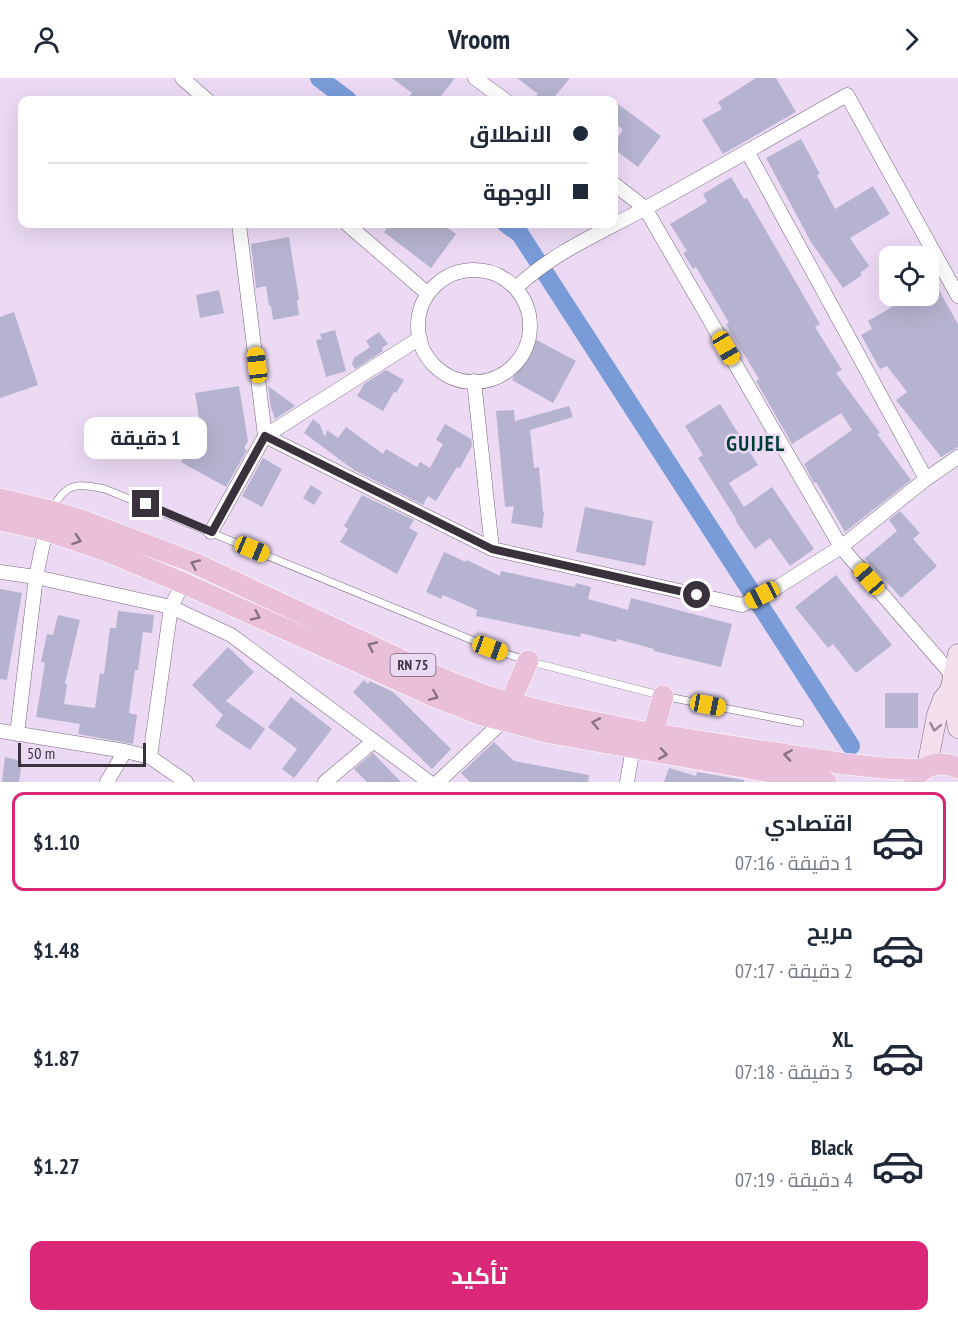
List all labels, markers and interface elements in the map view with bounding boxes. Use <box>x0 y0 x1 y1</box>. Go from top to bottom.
text: Vroom <box>448 22 510 56</box>
icon: person <box>30 23 63 56</box>
icon: forward <box>895 23 928 56</box>
text: الانطلاق <box>469 120 552 148</box>
text: الوجهة <box>483 178 552 206</box>
map controls <box>879 246 939 306</box>
button: locate <box>879 246 939 306</box>
car <box>709 328 743 368</box>
car <box>246 346 268 384</box>
callout: 1 دقيقة <box>84 417 207 459</box>
text: 1 دقيقة <box>110 425 181 451</box>
district label: GUIJEL <box>726 430 786 457</box>
route end <box>132 490 159 517</box>
one-way arrow <box>71 533 82 546</box>
car <box>232 534 272 564</box>
one-way arrow <box>191 559 202 571</box>
car <box>850 560 888 598</box>
car <box>742 579 782 611</box>
route start <box>683 581 710 608</box>
one-way arrow <box>250 609 261 621</box>
car <box>470 633 510 663</box>
one-way arrow <box>368 642 379 654</box>
road number: RN 75 <box>390 654 436 676</box>
one-way arrow <box>428 689 439 701</box>
car <box>689 693 727 717</box>
one-way arrow <box>591 717 601 730</box>
one-way arrow <box>929 722 942 732</box>
scale bar <box>18 740 146 768</box>
text: 50 m <box>27 743 55 763</box>
one-way arrow <box>659 747 668 759</box>
one-way arrow <box>783 750 792 762</box>
text: اقتصادي <box>764 809 853 837</box>
icon: car <box>871 815 925 869</box>
text: $1.10 <box>33 828 80 856</box>
text: 1 دقيقة · 07:16 <box>735 850 853 876</box>
text: مريح <box>807 917 853 945</box>
icon: car <box>871 923 925 977</box>
text: $1.48 <box>33 936 80 964</box>
text: 2 دقيقة · 07:17 <box>735 958 853 984</box>
text: XL <box>832 1025 853 1053</box>
icon: car <box>871 1031 925 1085</box>
text: $1.87 <box>33 1044 80 1072</box>
text: 3 دقيقة · 07:18 <box>735 1059 853 1085</box>
text: Black <box>811 1133 853 1161</box>
icon: car <box>871 1139 925 1193</box>
text: $1.27 <box>33 1152 80 1180</box>
text: 4 دقيقة · 07:19 <box>735 1167 853 1193</box>
button: تأكيد <box>30 1241 928 1310</box>

